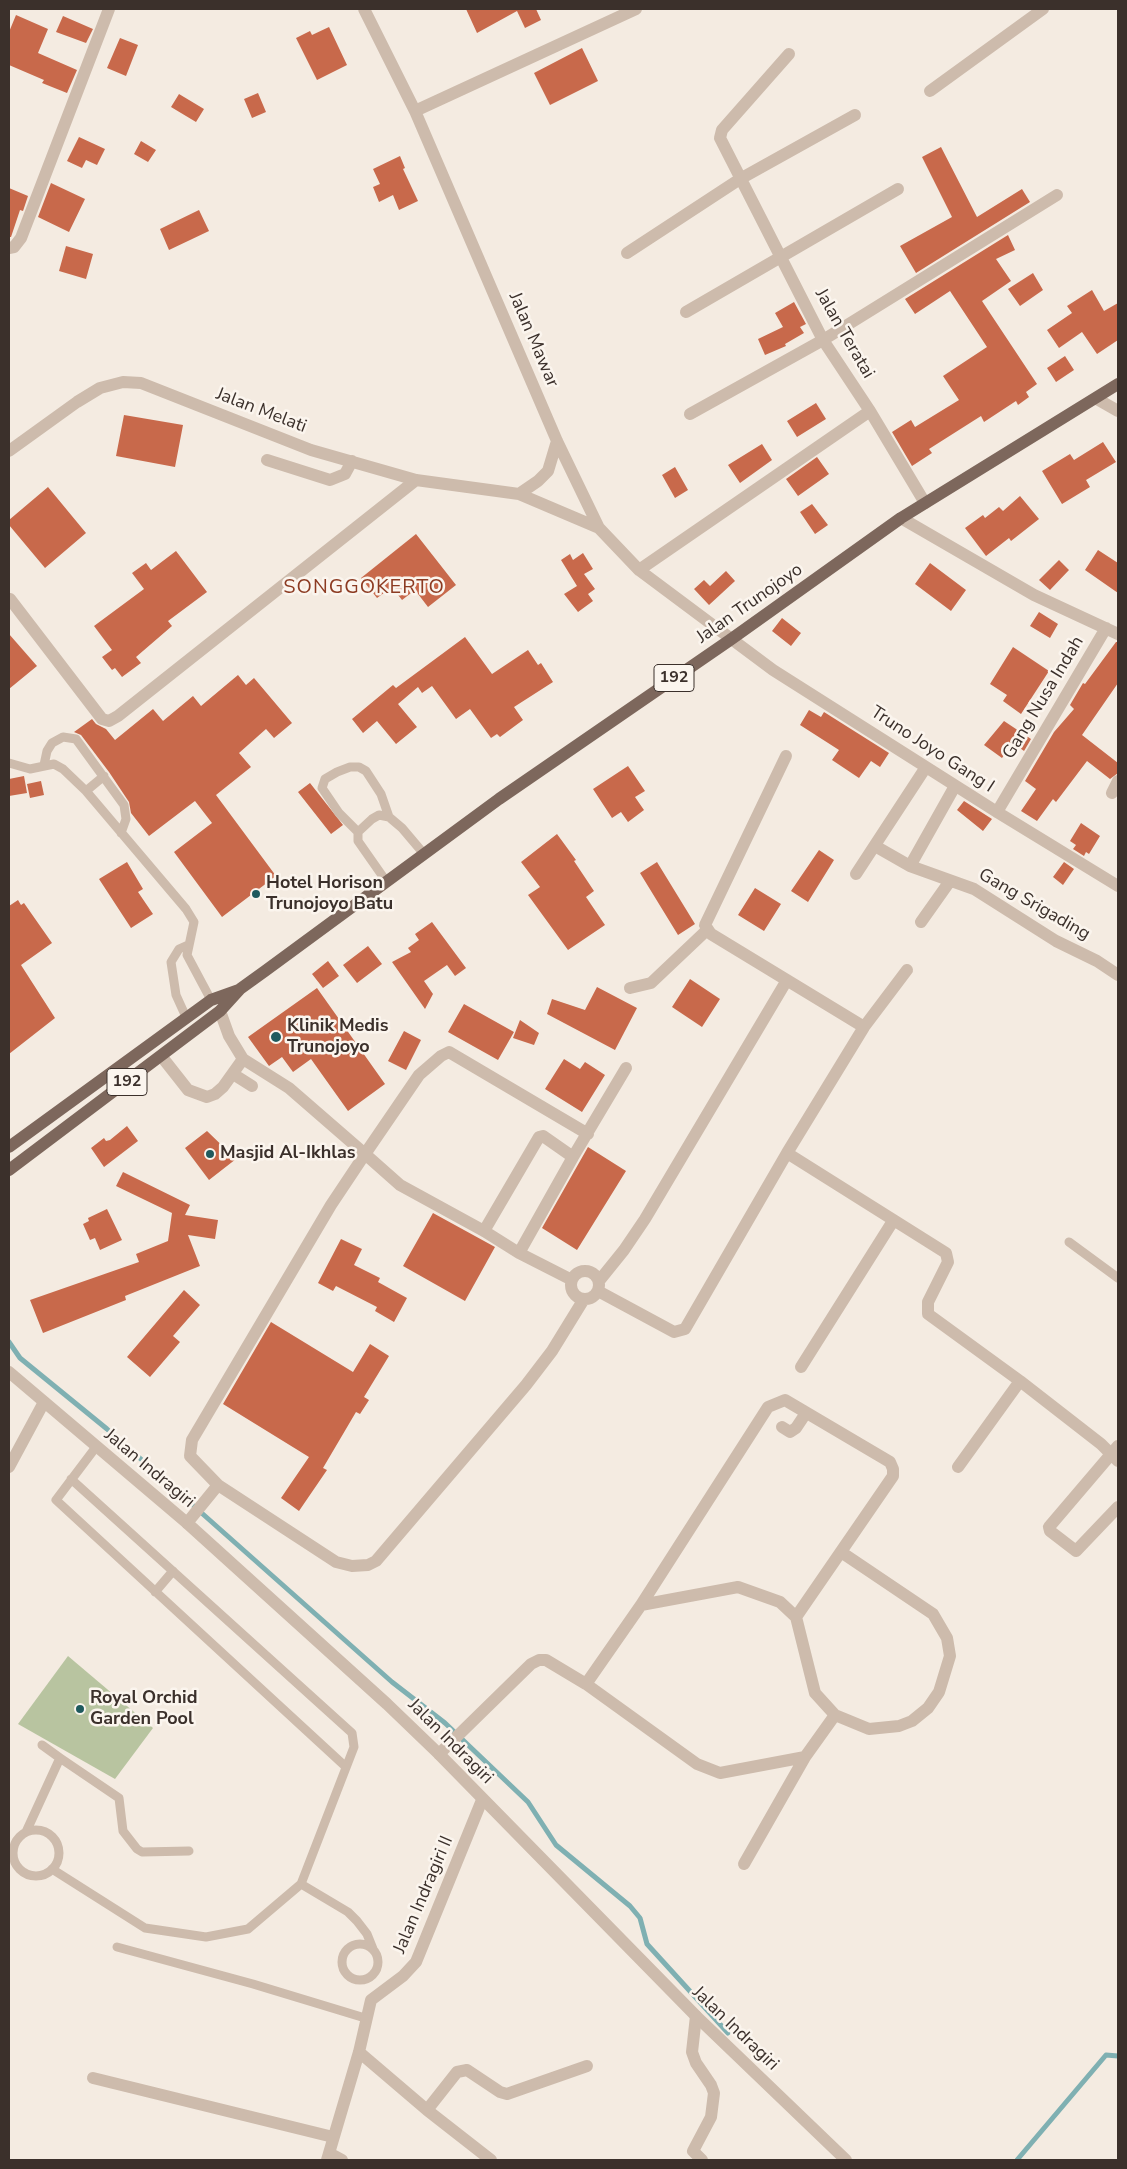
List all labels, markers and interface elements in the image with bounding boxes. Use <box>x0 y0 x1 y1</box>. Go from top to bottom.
street label: Jalan Teratai <box>810 285 878 383</box>
street label: Jalan Mawar <box>503 289 563 391</box>
street label: Jalan Melati <box>213 384 309 438</box>
street label: Jalan Trunojoyo <box>693 559 807 649</box>
district label: SONGGOKERTO <box>282 576 446 600</box>
street label: Gang Nusa Indah <box>999 633 1089 763</box>
road number: 192 <box>654 664 694 691</box>
street label: Truno Joyo Gang I <box>866 702 998 798</box>
street label: Gang Srigading <box>974 864 1094 946</box>
place label: Hotel Horison Trunojoyo Batu <box>266 873 393 916</box>
marker: Hotel Horison Trunojoyo Batu <box>250 888 262 900</box>
place label: Klinik Medis Trunojoyo <box>287 1016 388 1058</box>
marker: Klinik Medis Trunojoyo <box>269 1030 283 1044</box>
road number: 192 <box>107 1068 147 1096</box>
place label: Masjid Al-Ikhlas <box>220 1143 356 1165</box>
marker: Masjid Al-Ikhlas <box>204 1148 216 1160</box>
street label: Jalan Indragiri <box>99 1425 199 1513</box>
place label: Royal Orchid Garden Pool <box>90 1688 197 1730</box>
street label: Jalan Indragiri <box>403 1695 497 1789</box>
marker: Royal Orchid Garden Pool <box>74 1703 86 1715</box>
street label: Jalan Indragiri II <box>390 1833 458 1957</box>
street label: Jalan Indragiri <box>687 1982 783 2076</box>

